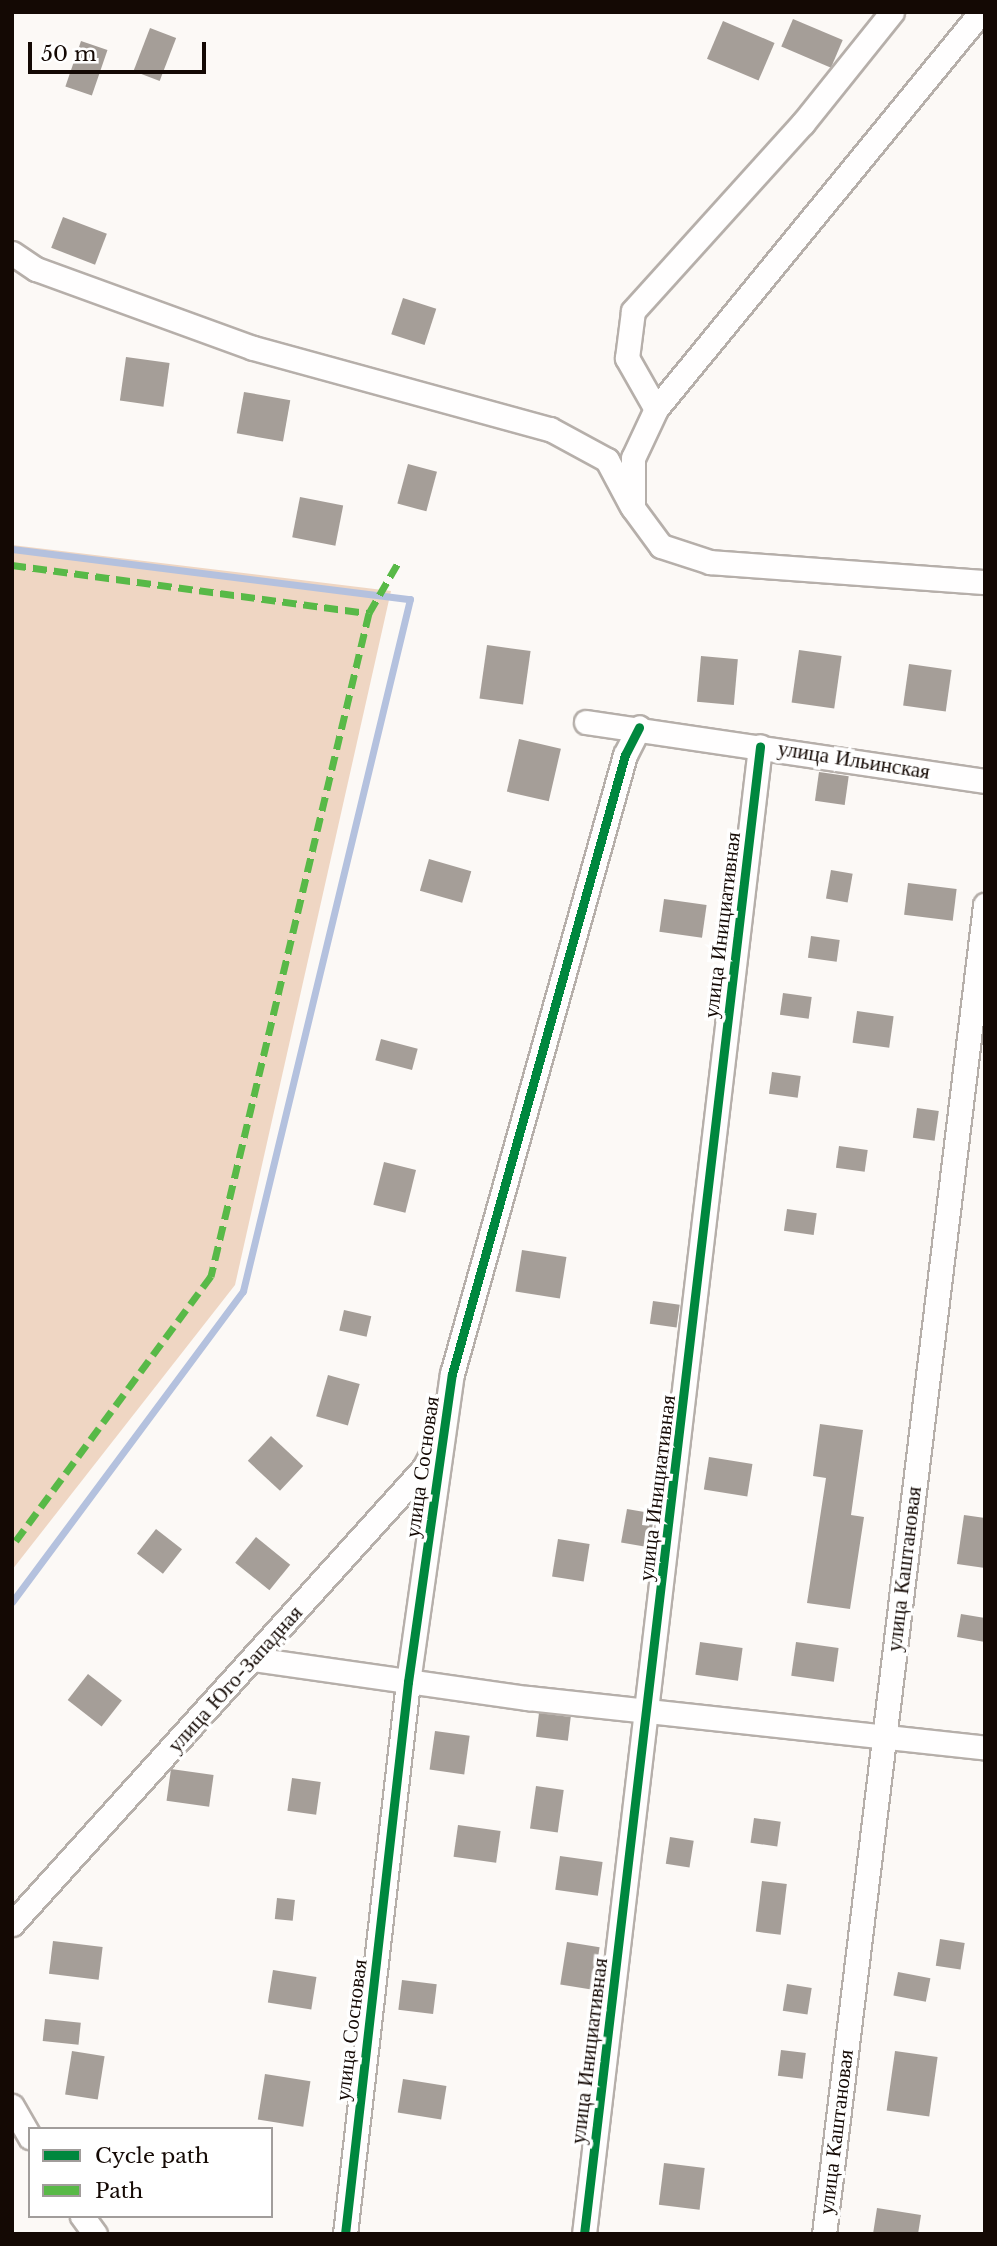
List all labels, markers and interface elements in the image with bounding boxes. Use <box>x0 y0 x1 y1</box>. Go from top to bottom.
scale bar <box>32 28 210 72</box>
text: 50 m <box>41 41 96 67</box>
street label: улица Ильинская <box>776 736 932 784</box>
street label: улица Инициативная <box>698 830 746 1020</box>
street label: улица Инициативная <box>633 1393 681 1583</box>
street label: улица Сосновая <box>400 1395 444 1539</box>
street label: улица Каштановая <box>881 1485 927 1653</box>
street label: улица Юго-Западная <box>162 1600 308 1758</box>
street label: улица Инициативная <box>565 1956 613 2146</box>
street label: улица Сосновая <box>330 1958 372 2102</box>
street label: улица Каштановая <box>813 2048 859 2216</box>
legend <box>28 2127 273 2218</box>
text: Cycle path <box>95 2143 209 2169</box>
text: Path <box>95 2178 143 2204</box>

